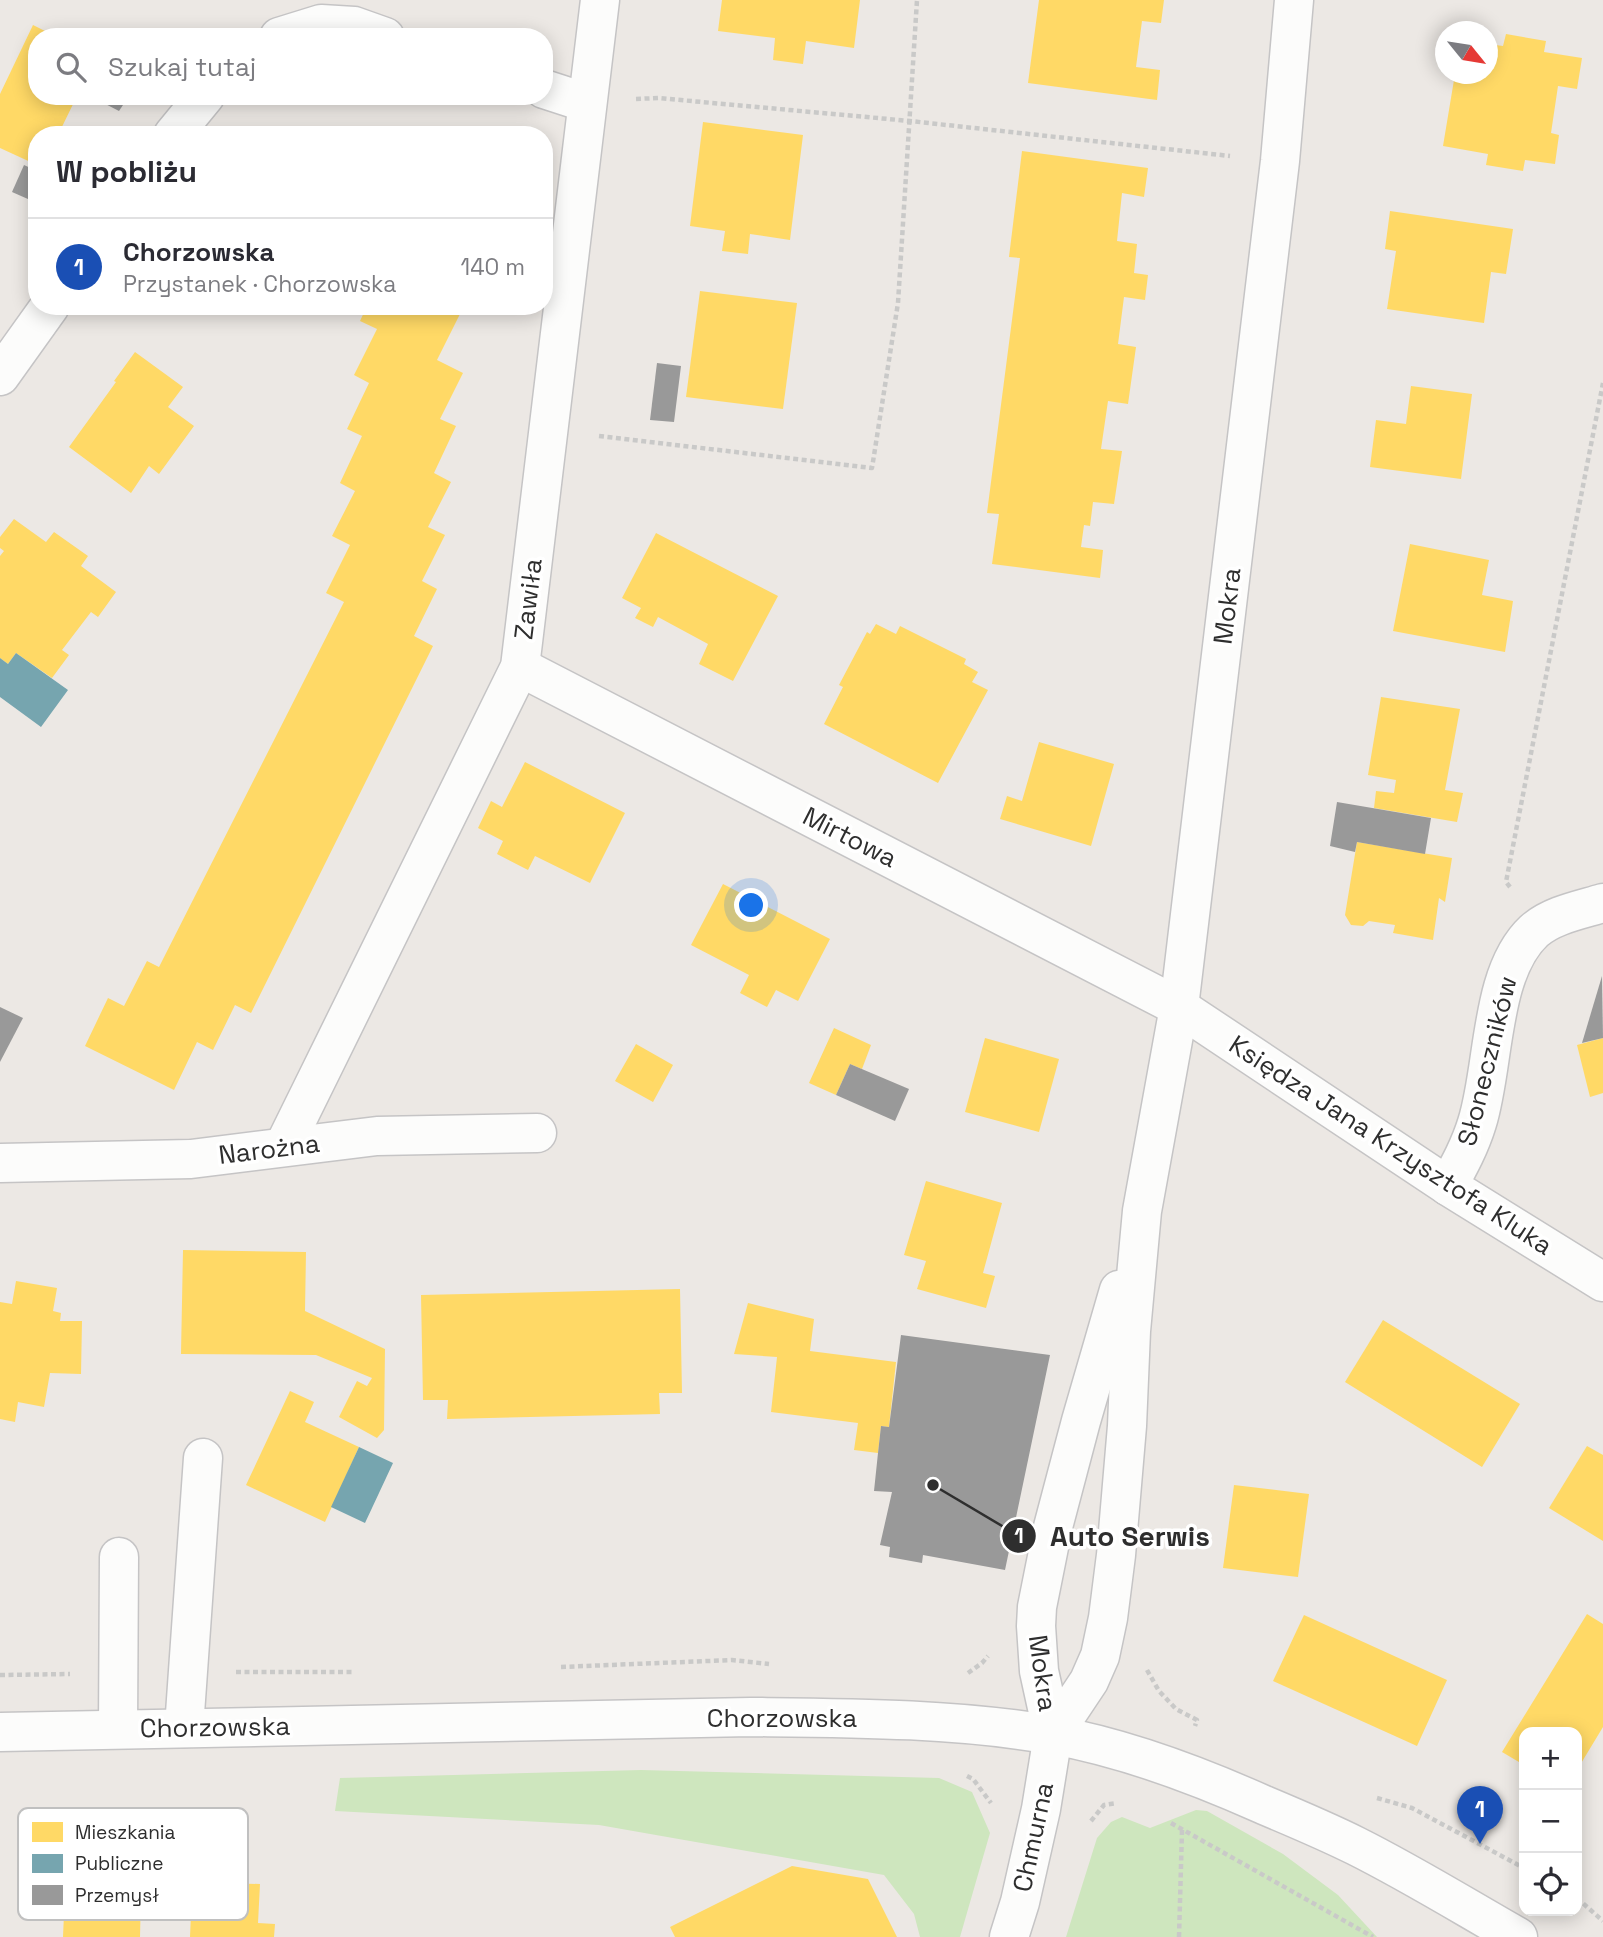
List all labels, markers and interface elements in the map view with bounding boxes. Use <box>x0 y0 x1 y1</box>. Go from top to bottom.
north arrow <box>1435 21 1498 84</box>
search box <box>28 28 553 105</box>
icon: search <box>52 48 90 86</box>
text: Szukaj tutaj <box>108 50 256 84</box>
text: W pobliżu <box>56 152 197 191</box>
text: Chorzowska <box>123 235 275 269</box>
text: 1 <box>74 252 84 282</box>
text: 140 m <box>461 252 525 282</box>
text: Przystanek · Chorzowska <box>123 269 396 299</box>
street label: Zawiła <box>506 556 550 641</box>
street label: Mokra <box>1205 566 1249 646</box>
street label: Mirtowa <box>797 799 903 875</box>
your location <box>734 888 768 922</box>
street label: Słoneczników <box>1449 973 1525 1149</box>
street label: Księdza Jana Krzysztofa Kluka <box>1223 1027 1559 1263</box>
street label: Narożna <box>217 1126 322 1172</box>
callout: Auto Serwis <box>1001 1511 1224 1560</box>
text: Auto Serwis <box>1050 1518 1210 1554</box>
text: 1 <box>1014 1522 1024 1549</box>
street label: Mokra <box>1021 1633 1065 1713</box>
street label: Chorzowska <box>707 1701 857 1735</box>
street label: Chorzowska <box>140 1709 291 1745</box>
map controls <box>1519 1727 1582 1916</box>
button: + <box>1519 1727 1582 1790</box>
street label: Chmurna <box>1005 1779 1061 1895</box>
pin: 1 <box>1457 1786 1503 1844</box>
button: − <box>1519 1790 1582 1853</box>
legend <box>18 1808 248 1920</box>
text: Mieszkania <box>75 1820 175 1845</box>
text: Publiczne <box>75 1851 163 1876</box>
button: locate <box>1519 1853 1582 1916</box>
text: Przemysł <box>75 1883 159 1908</box>

